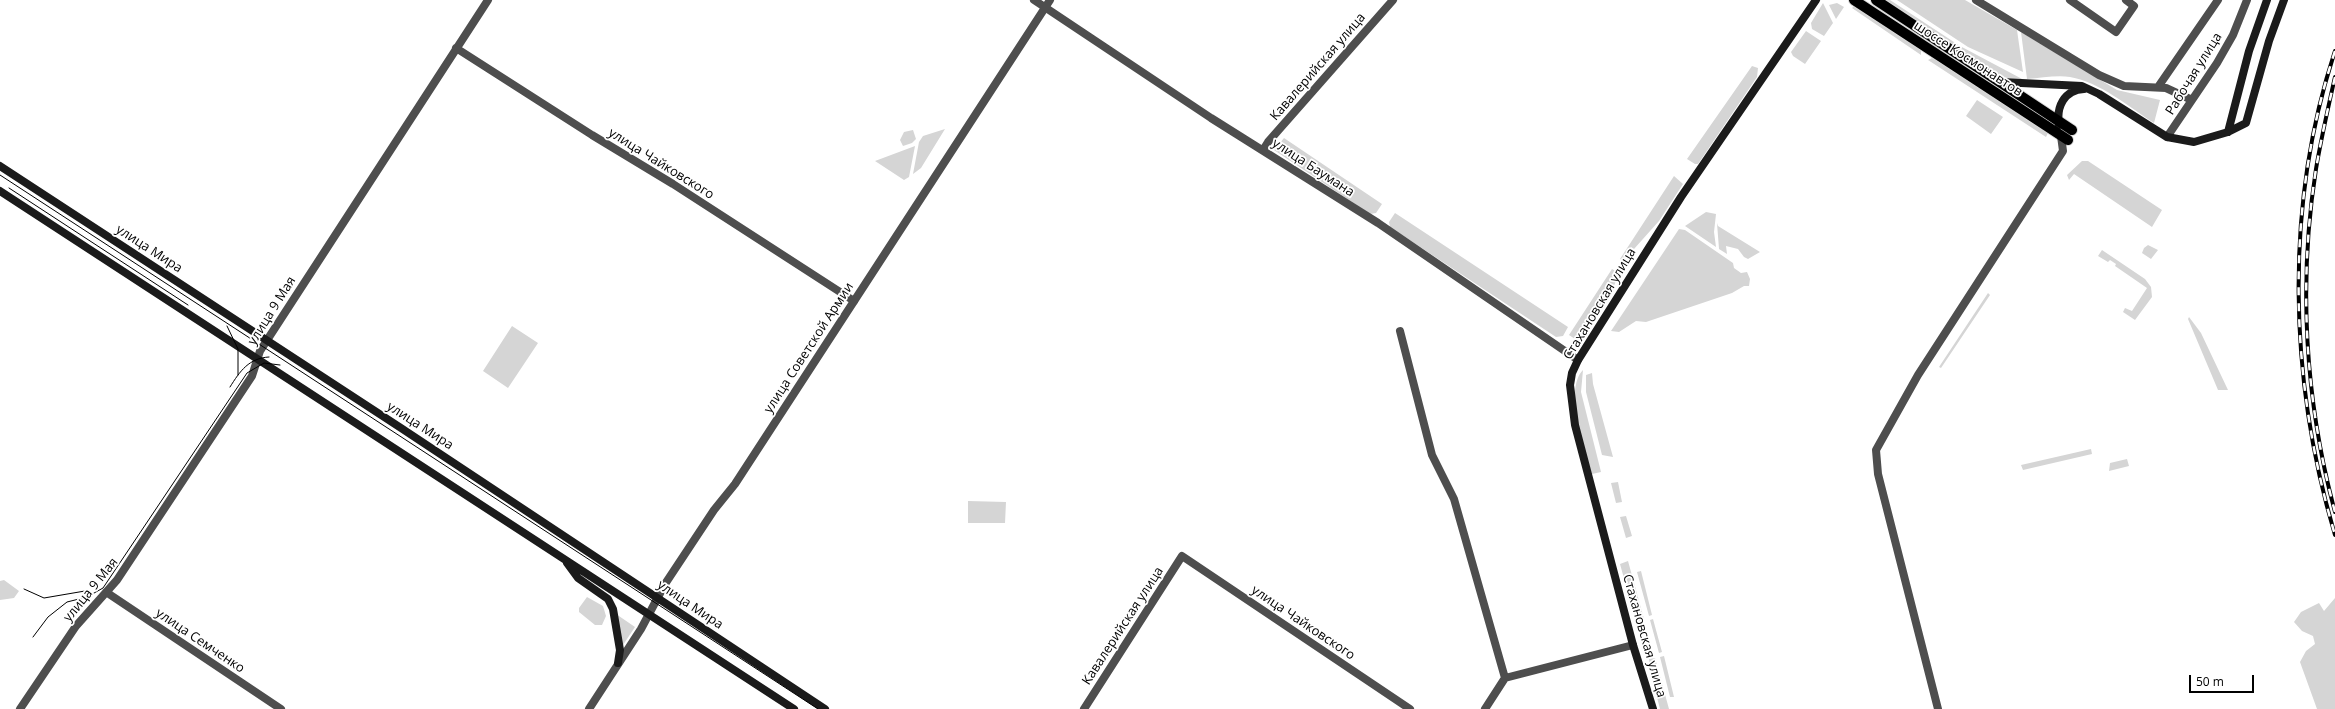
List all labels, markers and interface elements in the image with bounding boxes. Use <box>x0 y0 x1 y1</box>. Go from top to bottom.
street label: Кавалерийская улица <box>1267 10 1369 124</box>
street label: шоссе Космонавтов <box>1911 18 2025 100</box>
street label: Рабочая улица <box>2163 30 2225 118</box>
street label: улица Чайковского <box>605 125 717 203</box>
street label: улица Баумана <box>1269 136 1357 200</box>
street label: улица Мира <box>113 222 185 276</box>
street label: Стахановская улица <box>1561 245 1639 363</box>
street label: улица 9 Мая <box>245 274 299 348</box>
street label: улица Советской Армии <box>761 280 857 416</box>
street label: улица Мира <box>384 399 456 453</box>
street label: улица 9 Мая <box>60 555 122 625</box>
street label: Кавалерийская улица <box>1079 564 1167 688</box>
street label: Стахановская улица <box>1619 573 1669 699</box>
street label: улица Мира <box>654 577 726 633</box>
street label: улица Чайковского <box>1248 583 1358 663</box>
street label: улица Семченко <box>153 605 247 677</box>
scale bar <box>2191 667 2256 693</box>
text: 50 m <box>2196 673 2224 690</box>

